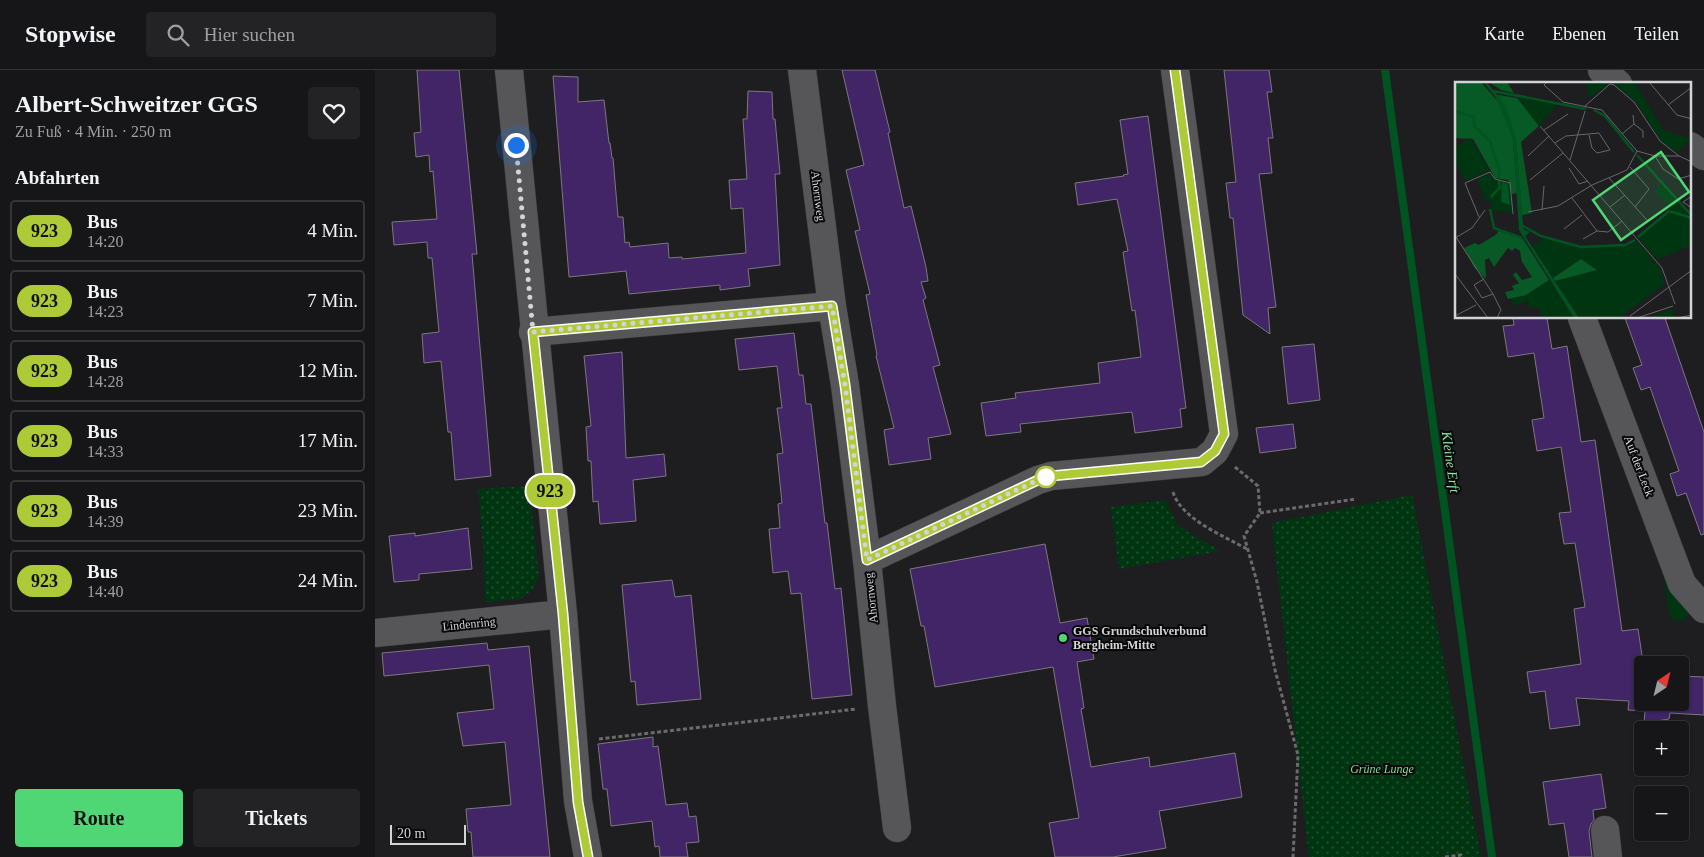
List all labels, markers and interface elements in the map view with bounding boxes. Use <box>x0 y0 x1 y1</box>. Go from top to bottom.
search box <box>146 12 496 57</box>
text: Stopwise <box>25 21 116 47</box>
icon: search <box>164 21 192 49</box>
text: Hier suchen <box>204 24 295 45</box>
text: Karte <box>1484 24 1524 44</box>
text: Ebenen <box>1552 24 1606 44</box>
text: Teilen <box>1634 24 1679 44</box>
inset map <box>1455 82 1691 319</box>
button: heart <box>308 87 360 139</box>
text: Albert-Schweitzer GGS <box>15 91 258 117</box>
text: Zu Fuß · 4 Min. · 250 m <box>15 123 171 140</box>
your location <box>504 133 529 158</box>
text: Abfahrten <box>15 167 99 188</box>
street label: Ahornweg <box>808 170 828 222</box>
text: Bus <box>87 211 118 232</box>
text: 4 Min. <box>307 220 358 241</box>
text: 923 <box>31 221 58 241</box>
text: 14:20 <box>87 233 123 250</box>
text: Bus <box>87 281 118 302</box>
text: 7 Min. <box>307 290 358 311</box>
text: 923 <box>31 291 58 311</box>
text: 14:23 <box>87 303 123 320</box>
text: Bus <box>87 351 118 372</box>
text: 12 Min. <box>298 360 358 381</box>
text: 923 <box>31 361 58 381</box>
text: 14:28 <box>87 373 123 390</box>
text: Bus <box>87 421 118 442</box>
water label: Kleine Erft <box>1439 429 1462 495</box>
text: 17 Min. <box>298 430 358 451</box>
text: 923 <box>31 431 58 451</box>
street label: Auf der Leck <box>1621 434 1657 498</box>
text: 14:33 <box>87 443 123 460</box>
unlabelled marker <box>1035 466 1057 488</box>
line badge: 923 <box>521 475 579 507</box>
text: 923 <box>537 481 564 501</box>
text: Bus <box>87 491 118 512</box>
text: 23 Min. <box>298 500 358 521</box>
text: 923 <box>31 501 58 521</box>
text: 14:39 <box>87 513 123 530</box>
text: Bus <box>87 561 118 582</box>
text: 24 Min. <box>298 570 358 591</box>
text: 923 <box>31 571 58 591</box>
street label: Ahornweg <box>861 572 881 624</box>
text: 14:40 <box>87 583 123 600</box>
street label: Lindenring <box>442 614 496 634</box>
place label: GGS Grundschulverbund Bergheim-Mitte <box>1073 624 1206 652</box>
marker: GGS Grundschulverbund Bergheim-Mitte <box>1057 632 1069 644</box>
north arrow <box>1634 656 1689 711</box>
map controls <box>1634 656 1689 841</box>
button: + <box>1634 721 1689 776</box>
park label: Grüne Lunge <box>1350 762 1415 776</box>
button: − <box>1634 786 1689 841</box>
button: Route <box>15 789 183 847</box>
button: Tickets <box>193 789 360 847</box>
scale bar <box>390 822 466 845</box>
text: 20 m <box>397 826 425 841</box>

